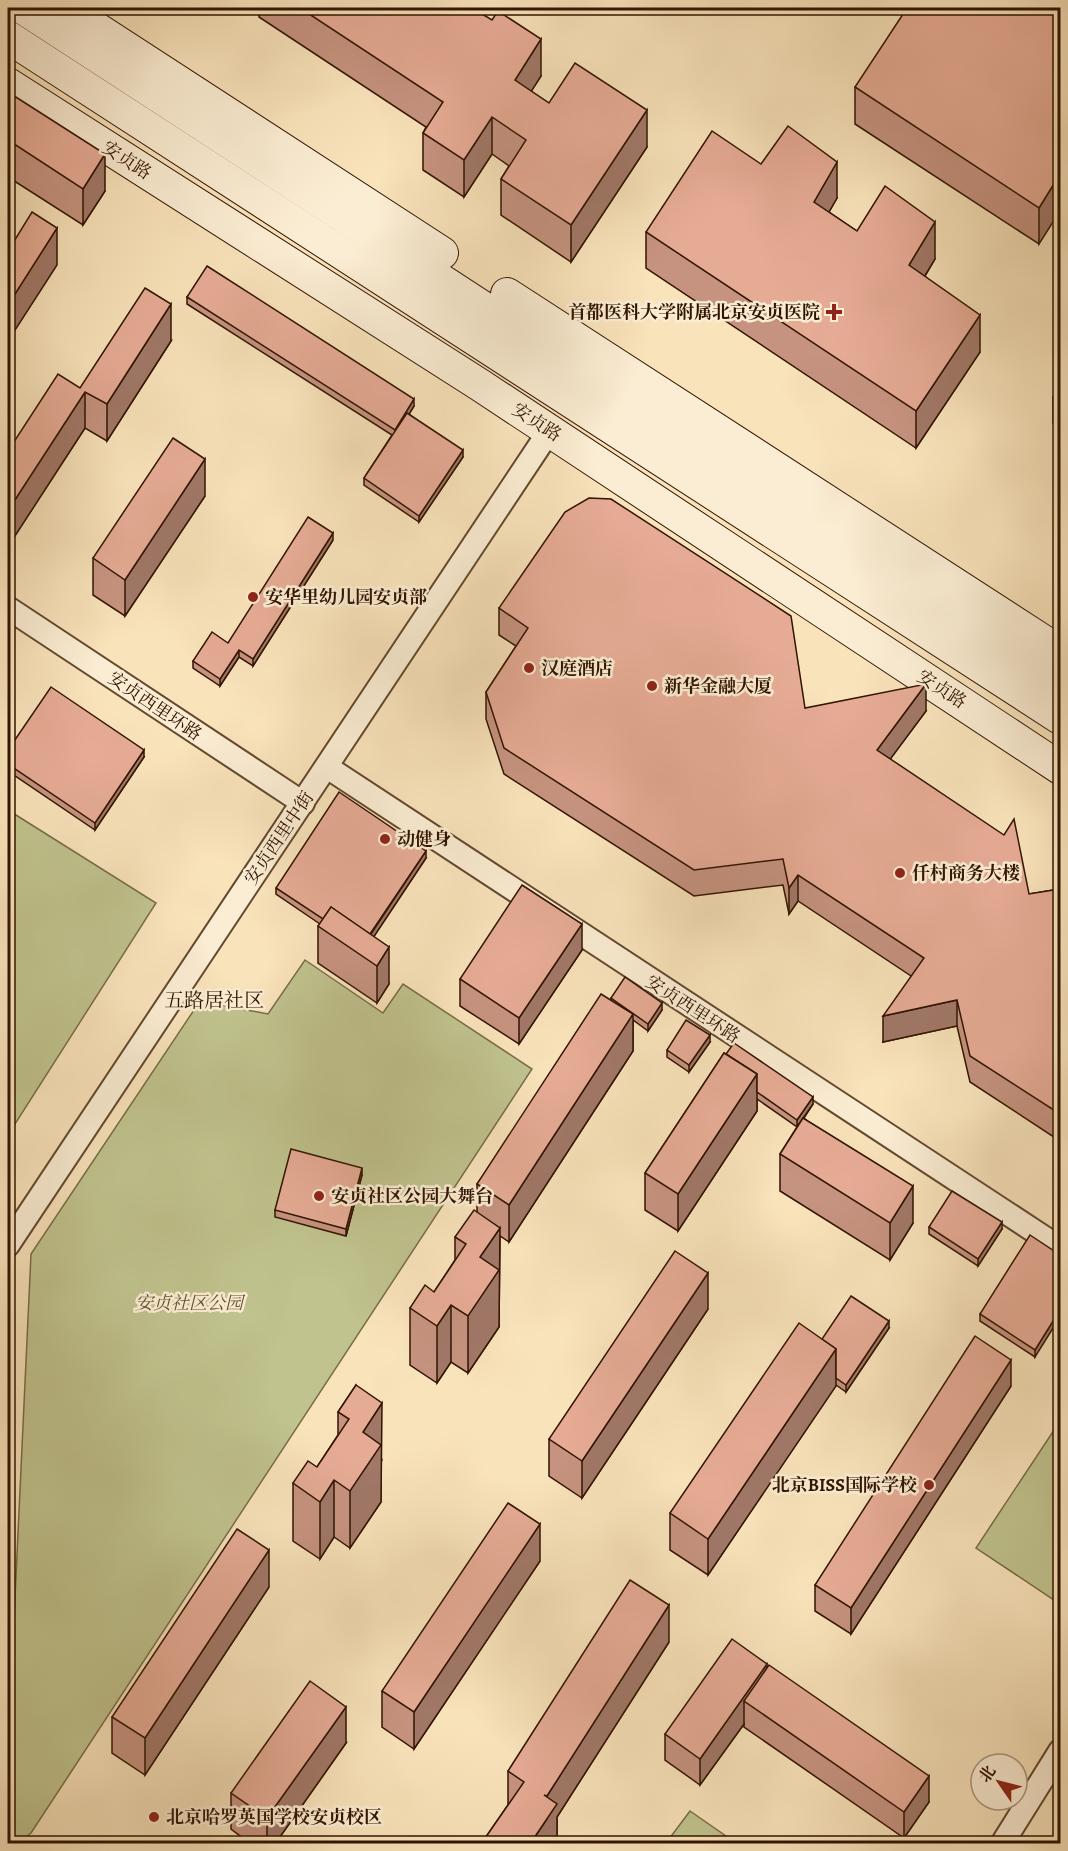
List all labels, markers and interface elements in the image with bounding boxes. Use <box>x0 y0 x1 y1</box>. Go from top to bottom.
street label: 安贞路 <box>98 135 156 185</box>
place label: 首都医科大学附属北京安贞医院 <box>568 300 820 324</box>
marker: 首都医科大学附属北京安贞医院 <box>825 303 843 321</box>
street label: 安贞路 <box>508 397 566 447</box>
place label: 安华里幼儿园安贞部 <box>265 585 427 609</box>
marker: 安华里幼儿园安贞部 <box>246 590 260 604</box>
place label: 汉庭酒店 <box>541 656 613 680</box>
marker: 汉庭酒店 <box>522 661 536 675</box>
street label: 安贞路 <box>913 664 971 714</box>
street label: 安贞西里环路 <box>104 666 206 746</box>
place label: 新华金融大厦 <box>664 674 772 698</box>
marker: 新华金融大厦 <box>645 679 659 693</box>
street label: 安贞西里中街 <box>239 787 319 889</box>
place label: 动健身 <box>397 827 451 851</box>
marker: 动健身 <box>378 832 392 846</box>
place label: 仟村商务大楼 <box>912 861 1020 885</box>
marker: 仟村商务大楼 <box>893 866 907 880</box>
street label: 安贞西里环路 <box>641 970 745 1048</box>
district label: 五路居社区 <box>164 987 264 1014</box>
place label: 安贞社区公园大舞台 <box>331 1184 493 1208</box>
marker: 安贞社区公园大舞台 <box>312 1189 326 1203</box>
park label: 安贞社区公园 <box>135 1291 246 1315</box>
place label: 北京BISS国际学校 <box>772 1473 917 1497</box>
marker: 北京BISS国际学校 <box>922 1478 936 1492</box>
north arrow <box>969 1752 1029 1812</box>
text: 北 <box>974 1761 1001 1787</box>
place label: 北京哈罗英国学校安贞校区 <box>166 1805 382 1829</box>
marker: 北京哈罗英国学校安贞校区 <box>147 1810 161 1824</box>

